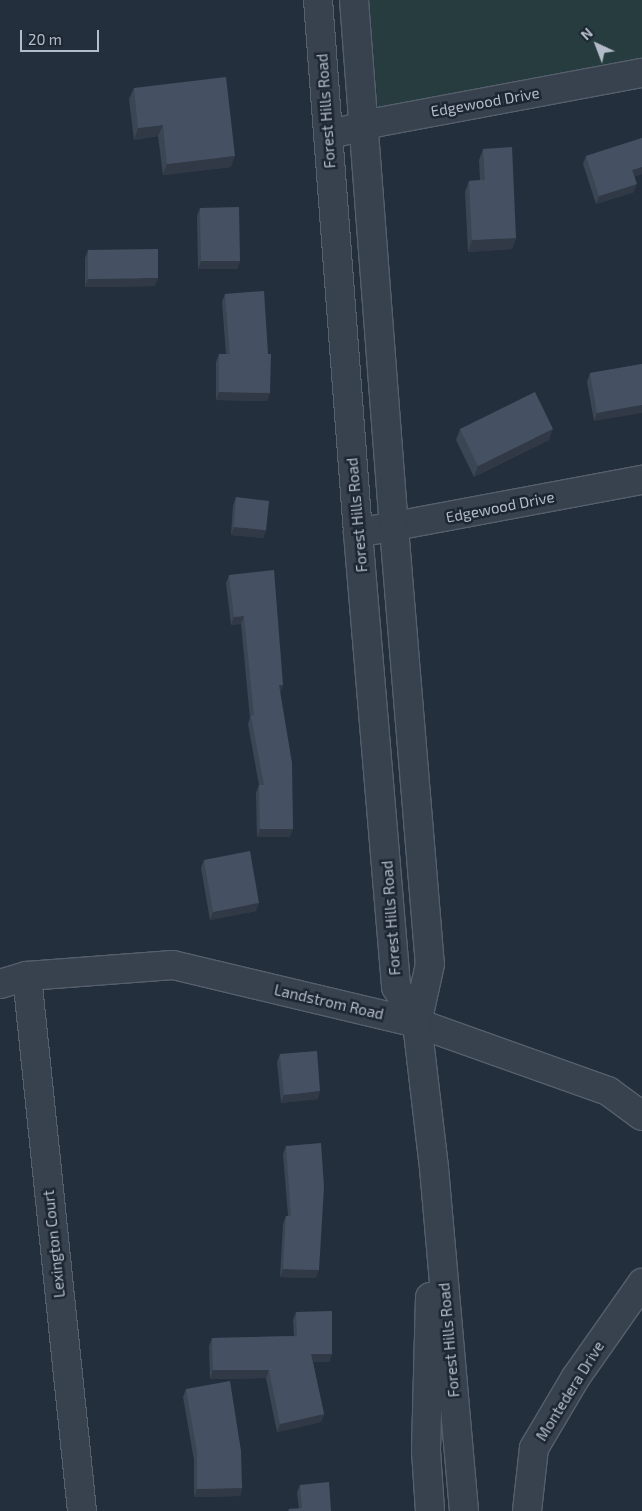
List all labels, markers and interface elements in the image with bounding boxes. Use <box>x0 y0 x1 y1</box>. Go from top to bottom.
scale bar <box>22 20 101 52</box>
north arrow <box>572 20 622 70</box>
text: N <box>577 24 596 43</box>
text: 20 m <box>28 30 62 48</box>
street label: Forest Hills Road <box>313 53 339 169</box>
street label: Edgewood Drive <box>429 84 541 120</box>
street label: Forest Hills Road <box>343 457 371 573</box>
street label: Edgewood Drive <box>444 488 556 526</box>
street label: Forest Hills Road <box>378 860 404 976</box>
street label: Landstrom Road <box>272 981 386 1023</box>
street label: Lexington Court <box>39 1189 69 1299</box>
street label: Forest Hills Road <box>435 1282 463 1398</box>
street label: Montedera Drive <box>532 1338 608 1444</box>

